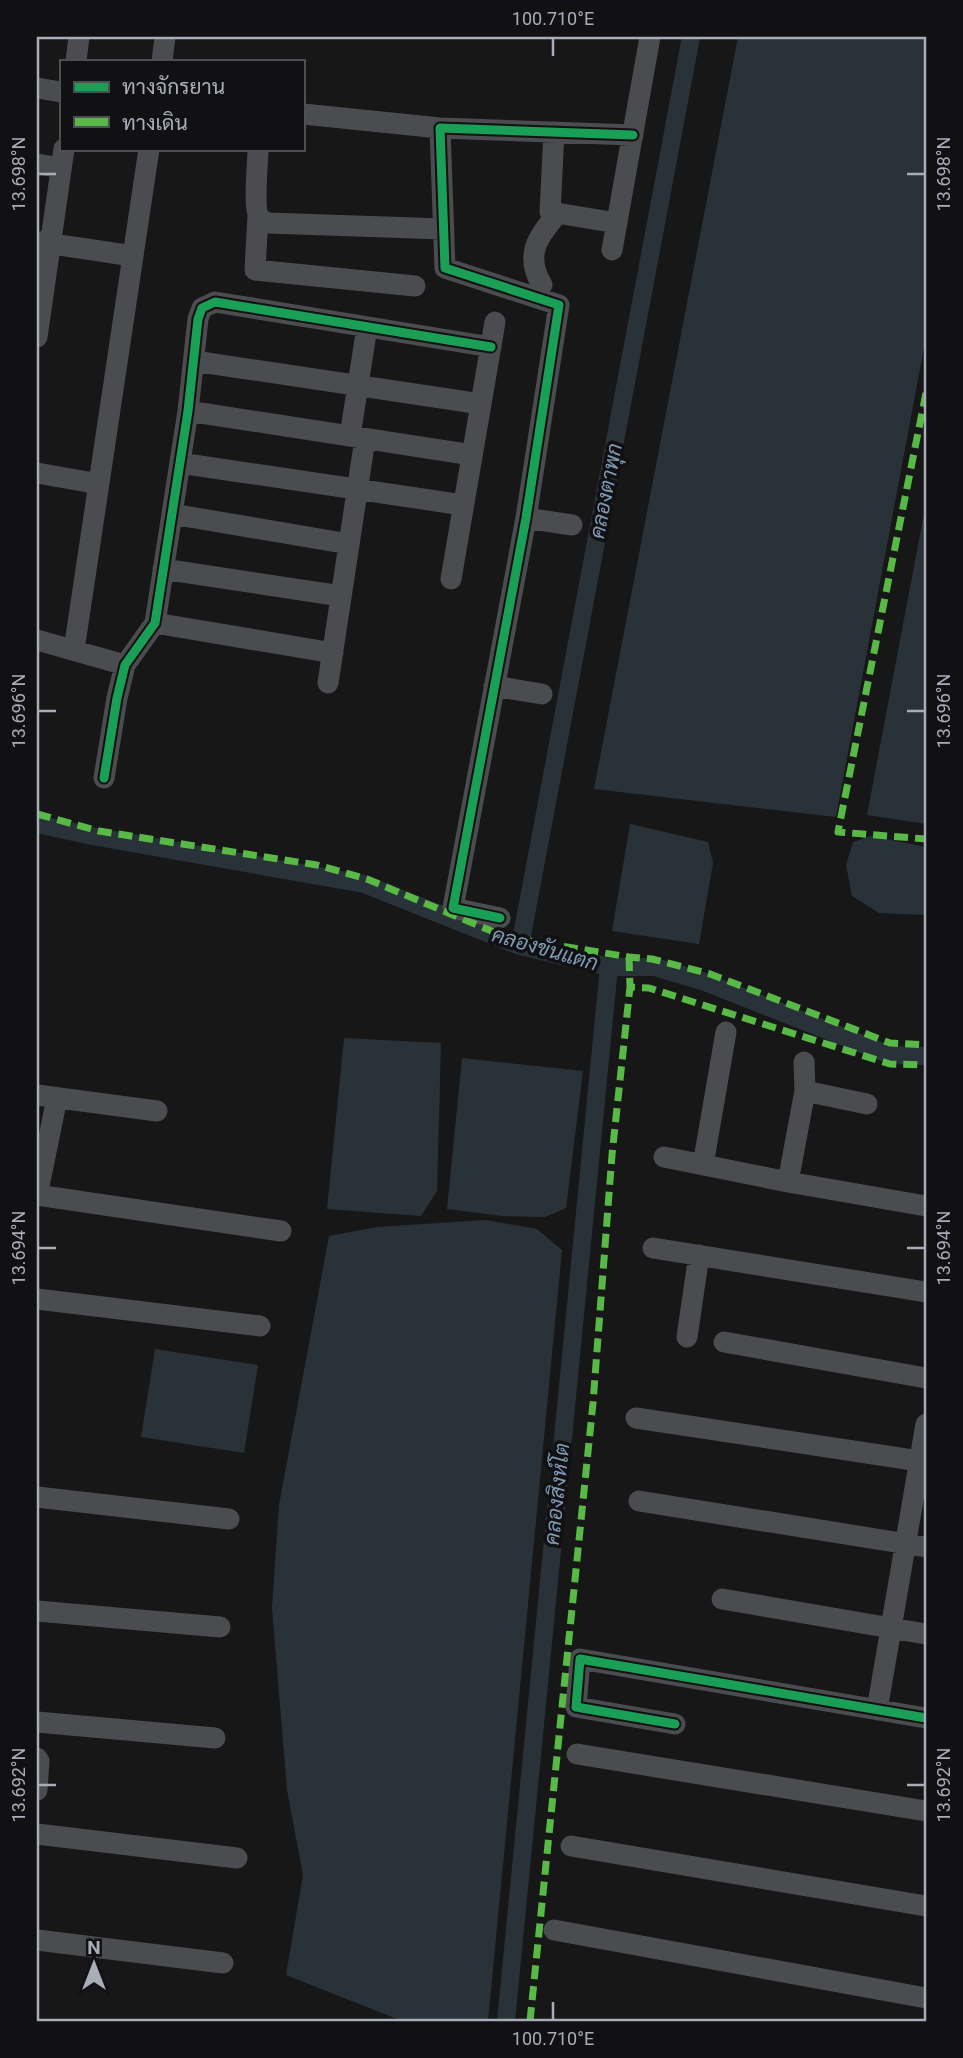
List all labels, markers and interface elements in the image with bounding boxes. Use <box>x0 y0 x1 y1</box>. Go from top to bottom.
text: 100.710°E <box>512 8 594 29</box>
legend <box>60 60 304 150</box>
text: ทางจักรยาน <box>122 75 225 99</box>
text: ทางเดิน <box>122 111 188 135</box>
text: 13.698°N <box>8 137 29 211</box>
text: 13.698°N <box>933 137 954 211</box>
water label: คลองตาพุก <box>585 441 629 541</box>
text: 13.696°N <box>8 674 29 748</box>
text: 13.696°N <box>933 674 954 748</box>
water label: คลองขันแตก <box>489 922 601 976</box>
text: 13.694°N <box>8 1211 29 1285</box>
text: 13.694°N <box>933 1211 954 1285</box>
water label: คลองสิงห์โต <box>538 1442 574 1546</box>
text: 13.692°N <box>8 1748 29 1822</box>
text: 13.692°N <box>933 1748 954 1822</box>
north arrow <box>60 1928 130 1998</box>
text: N <box>87 1936 101 1959</box>
text: 100.710°E <box>512 2028 594 2049</box>

